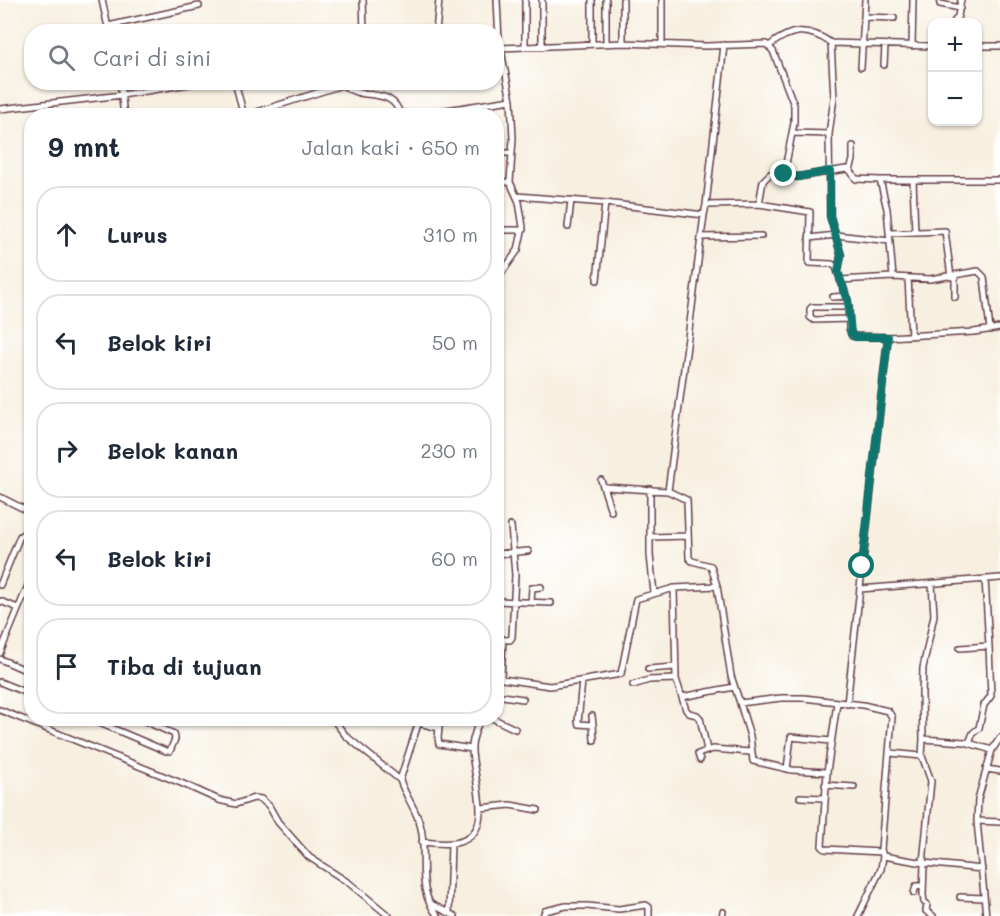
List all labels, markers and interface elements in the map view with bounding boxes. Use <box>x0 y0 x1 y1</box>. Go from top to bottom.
map controls <box>928 18 982 126</box>
button: + <box>928 18 982 72</box>
search box <box>24 24 504 90</box>
icon: search <box>45 41 78 74</box>
text: Cari di sini <box>93 43 211 72</box>
button: − <box>928 72 982 126</box>
text: 9 mnt <box>48 130 120 164</box>
text: Jalan kaki · 650 m <box>302 134 480 160</box>
route end <box>770 160 796 186</box>
icon: ahead <box>50 218 83 251</box>
text: Lurus <box>107 220 168 249</box>
text: 310 m <box>423 221 478 247</box>
icon: left <box>50 326 83 359</box>
text: Belok kiri <box>107 328 212 357</box>
text: 50 m <box>432 329 478 355</box>
icon: right <box>50 434 83 467</box>
text: Belok kanan <box>107 436 238 465</box>
text: 230 m <box>420 437 478 463</box>
icon: left <box>50 542 83 575</box>
text: Belok kiri <box>107 544 212 573</box>
text: 60 m <box>431 545 478 571</box>
route start <box>848 552 874 578</box>
icon: arrive <box>50 650 83 683</box>
text: Tiba di tujuan <box>107 652 262 681</box>

